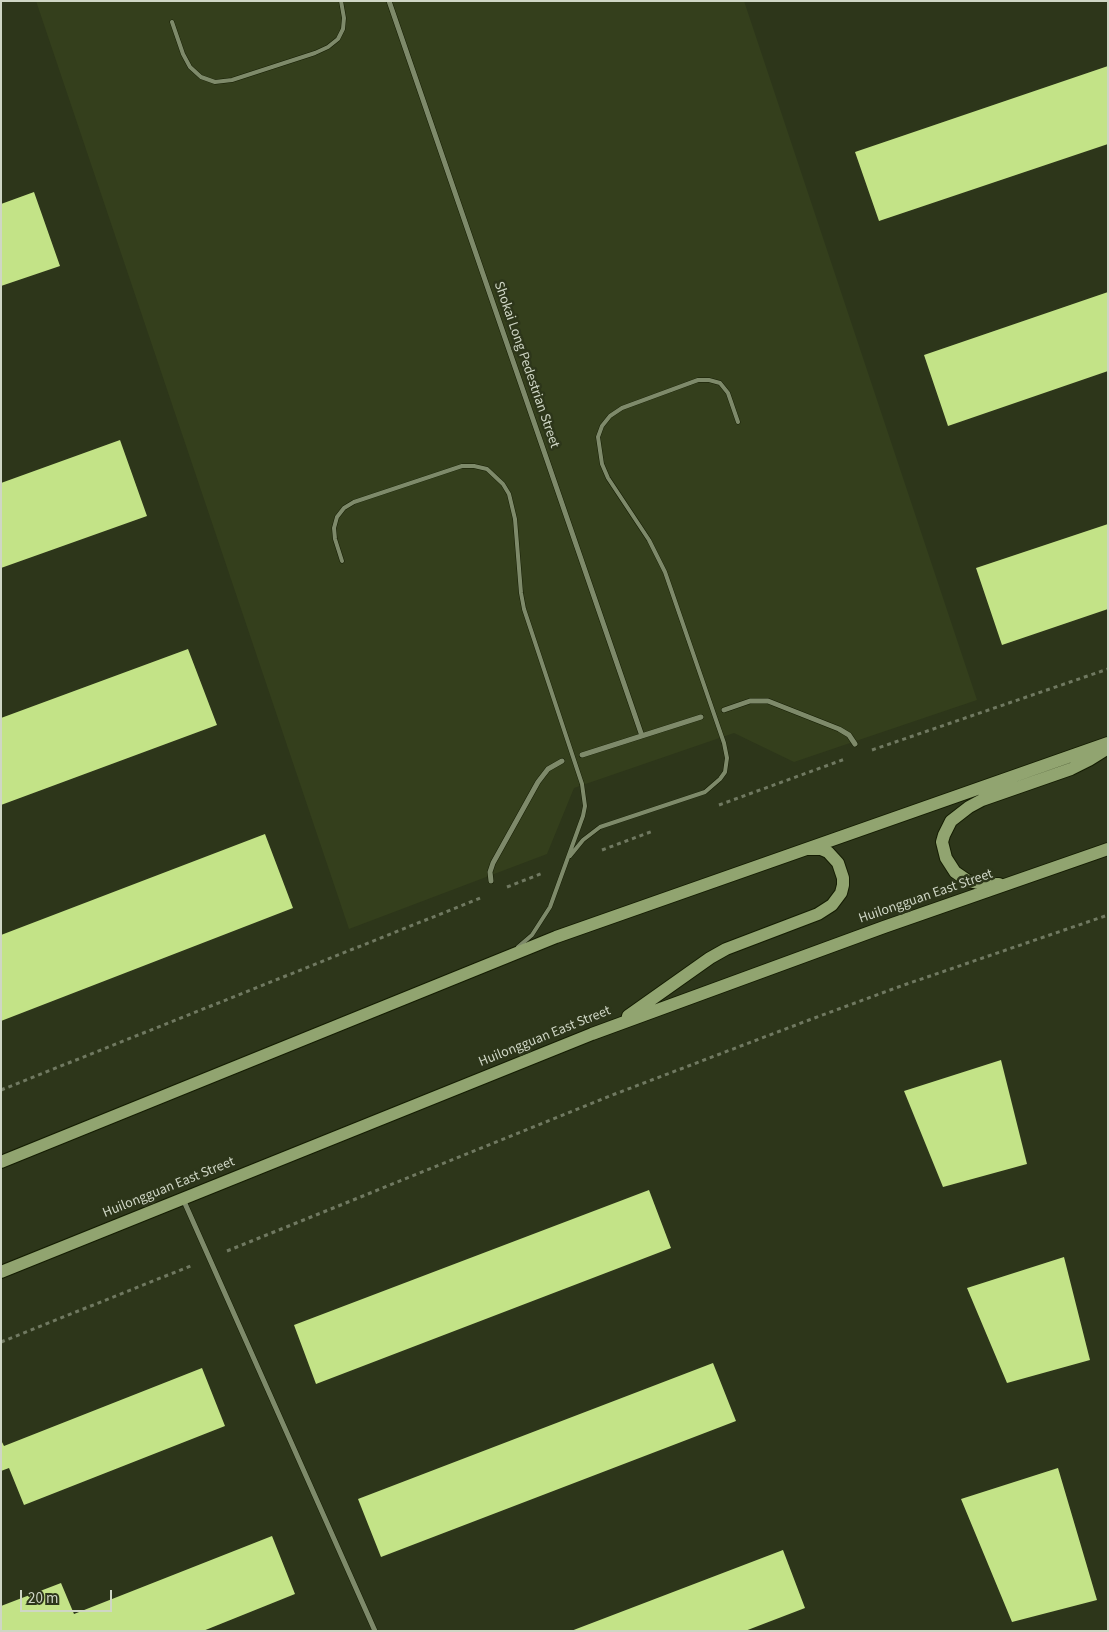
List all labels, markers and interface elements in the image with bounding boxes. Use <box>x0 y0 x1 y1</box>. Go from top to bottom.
street label: Shokai Long Pedestrian Street <box>490 280 562 450</box>
street label: Huilongguan East Street <box>857 866 995 928</box>
street label: Huilongguan East Street <box>477 1003 613 1071</box>
street label: Huilongguan East Street <box>101 1154 237 1222</box>
scale bar <box>22 1580 115 1612</box>
text: 20 m <box>28 1588 58 1609</box>

